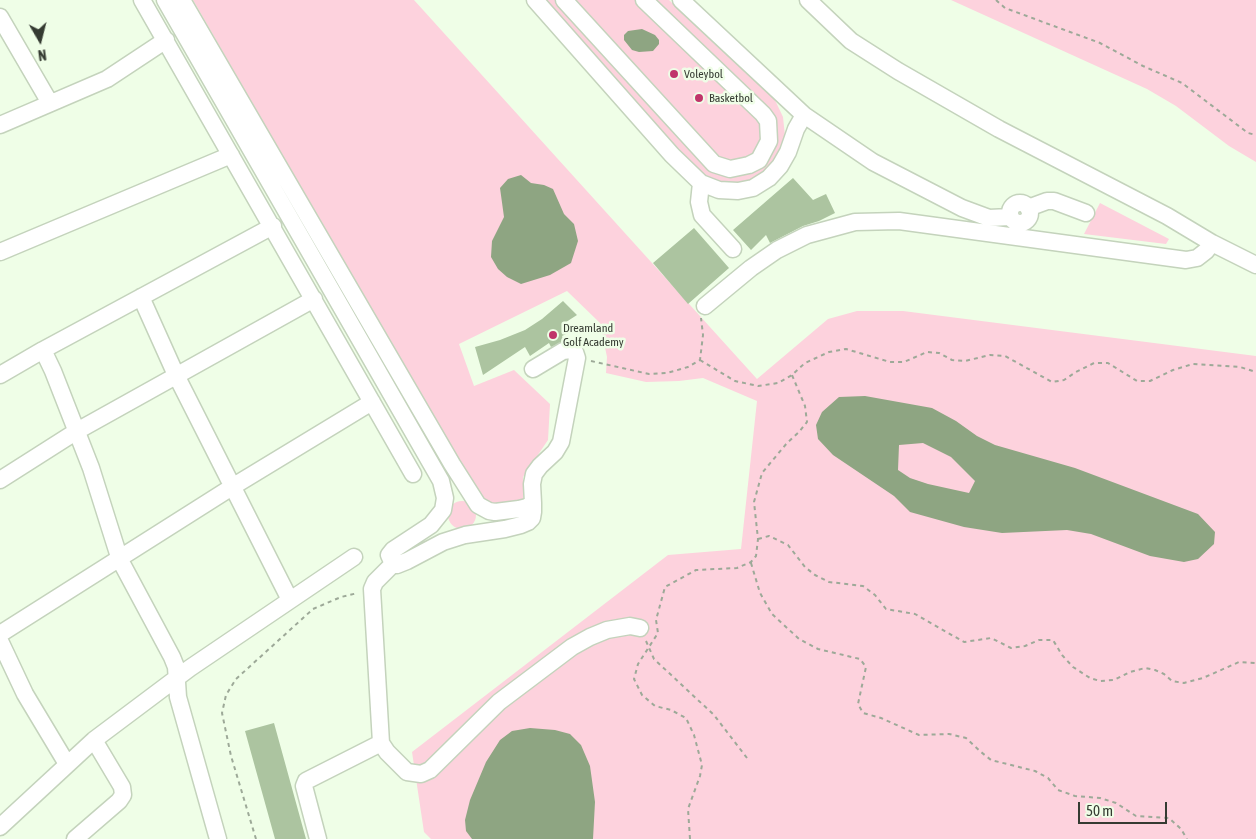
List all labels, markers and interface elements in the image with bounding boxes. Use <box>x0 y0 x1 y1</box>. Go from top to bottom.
north arrow <box>15 15 65 65</box>
text: N <box>37 46 47 63</box>
place label: Voleybol <box>684 67 723 81</box>
marker: Voleybol <box>668 68 680 80</box>
place label: Basketbol <box>709 91 753 105</box>
marker: Basketbol <box>693 92 705 104</box>
place label: Dreamland Golf Academy <box>563 321 624 349</box>
marker: Dreamland Golf Academy <box>547 329 559 341</box>
scale bar <box>1081 792 1170 824</box>
text: 50 m <box>1086 802 1113 819</box>

